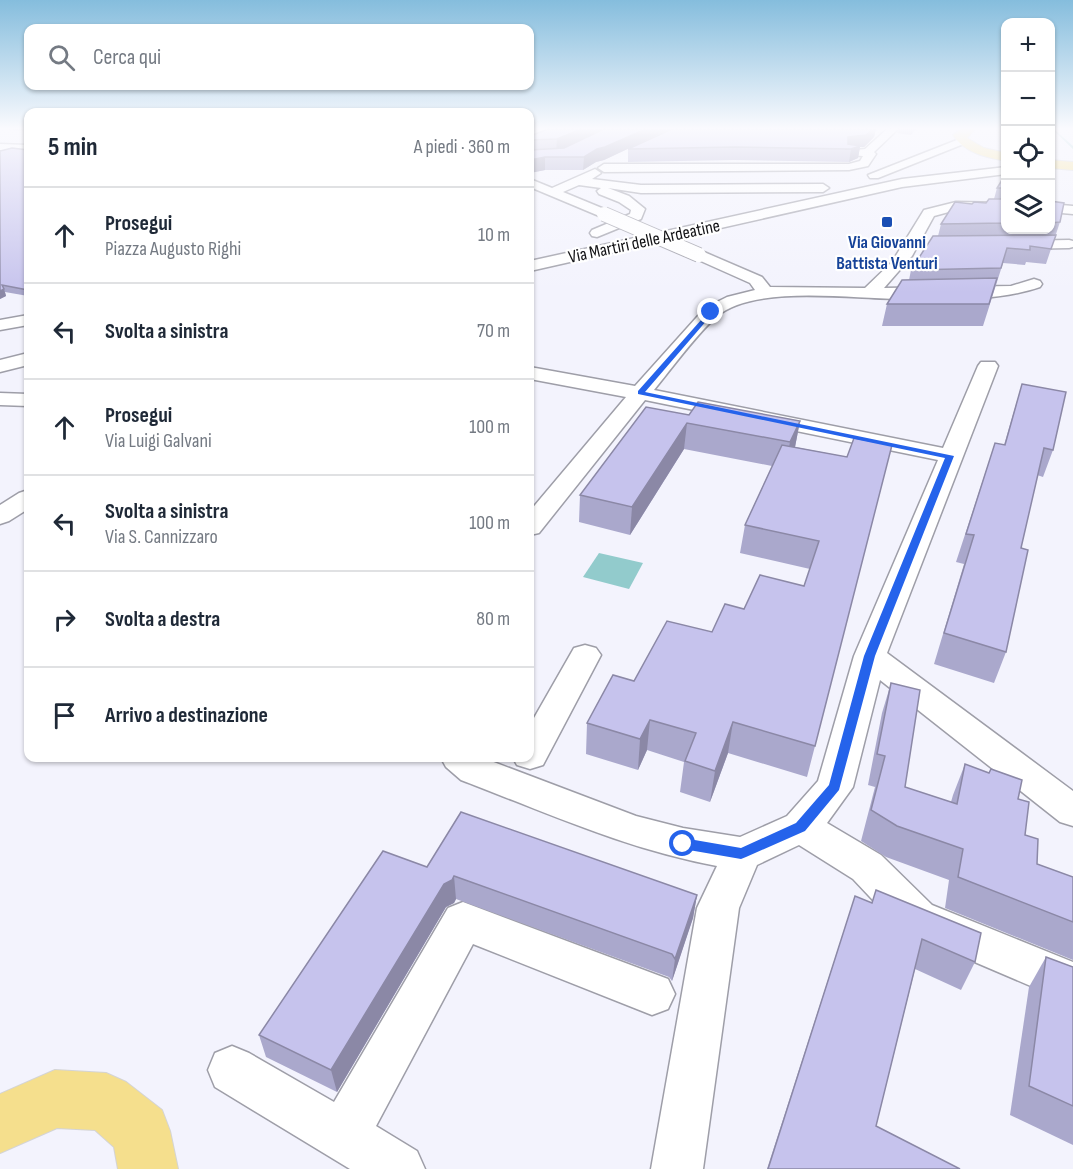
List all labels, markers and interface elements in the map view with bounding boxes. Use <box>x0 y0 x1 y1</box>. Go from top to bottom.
map controls <box>1001 18 1055 234</box>
button: + <box>1001 18 1055 72</box>
search box <box>24 24 534 90</box>
icon: search <box>45 41 78 74</box>
text: Cerca qui <box>93 44 161 71</box>
button: − <box>1001 72 1055 126</box>
button: locate <box>1001 126 1055 180</box>
text: 5 min <box>48 132 98 163</box>
text: A piedi · 360 m <box>414 135 510 159</box>
button: layers <box>1001 180 1055 234</box>
text: Prosegui <box>105 210 172 237</box>
street label: Via Martiri delle Ardeatine <box>566 215 722 268</box>
marker: Via Giovanni Battista Venturi <box>880 215 894 229</box>
icon: ahead <box>48 219 81 252</box>
text: 10 m <box>478 223 510 247</box>
place label: Via Giovanni Battista Venturi <box>836 232 938 274</box>
text: Piazza Augusto Righi <box>105 237 241 261</box>
route end <box>697 298 723 324</box>
icon: left <box>48 315 81 348</box>
text: Svolta a sinistra <box>105 318 228 345</box>
text: 70 m <box>477 319 510 343</box>
text: Prosegui <box>105 402 172 429</box>
icon: ahead <box>48 411 81 444</box>
text: 100 m <box>469 415 510 439</box>
text: Via Luigi Galvani <box>105 429 212 453</box>
text: Svolta a sinistra <box>105 498 228 525</box>
icon: left <box>48 507 81 540</box>
text: 100 m <box>469 511 510 535</box>
text: Via S. Cannizzaro <box>105 525 218 549</box>
icon: right <box>48 603 81 636</box>
text: Svolta a destra <box>105 606 220 633</box>
text: 80 m <box>476 607 510 631</box>
icon: arrive <box>48 699 81 732</box>
text: Arrivo a destinazione <box>105 702 268 729</box>
route start <box>669 830 695 856</box>

